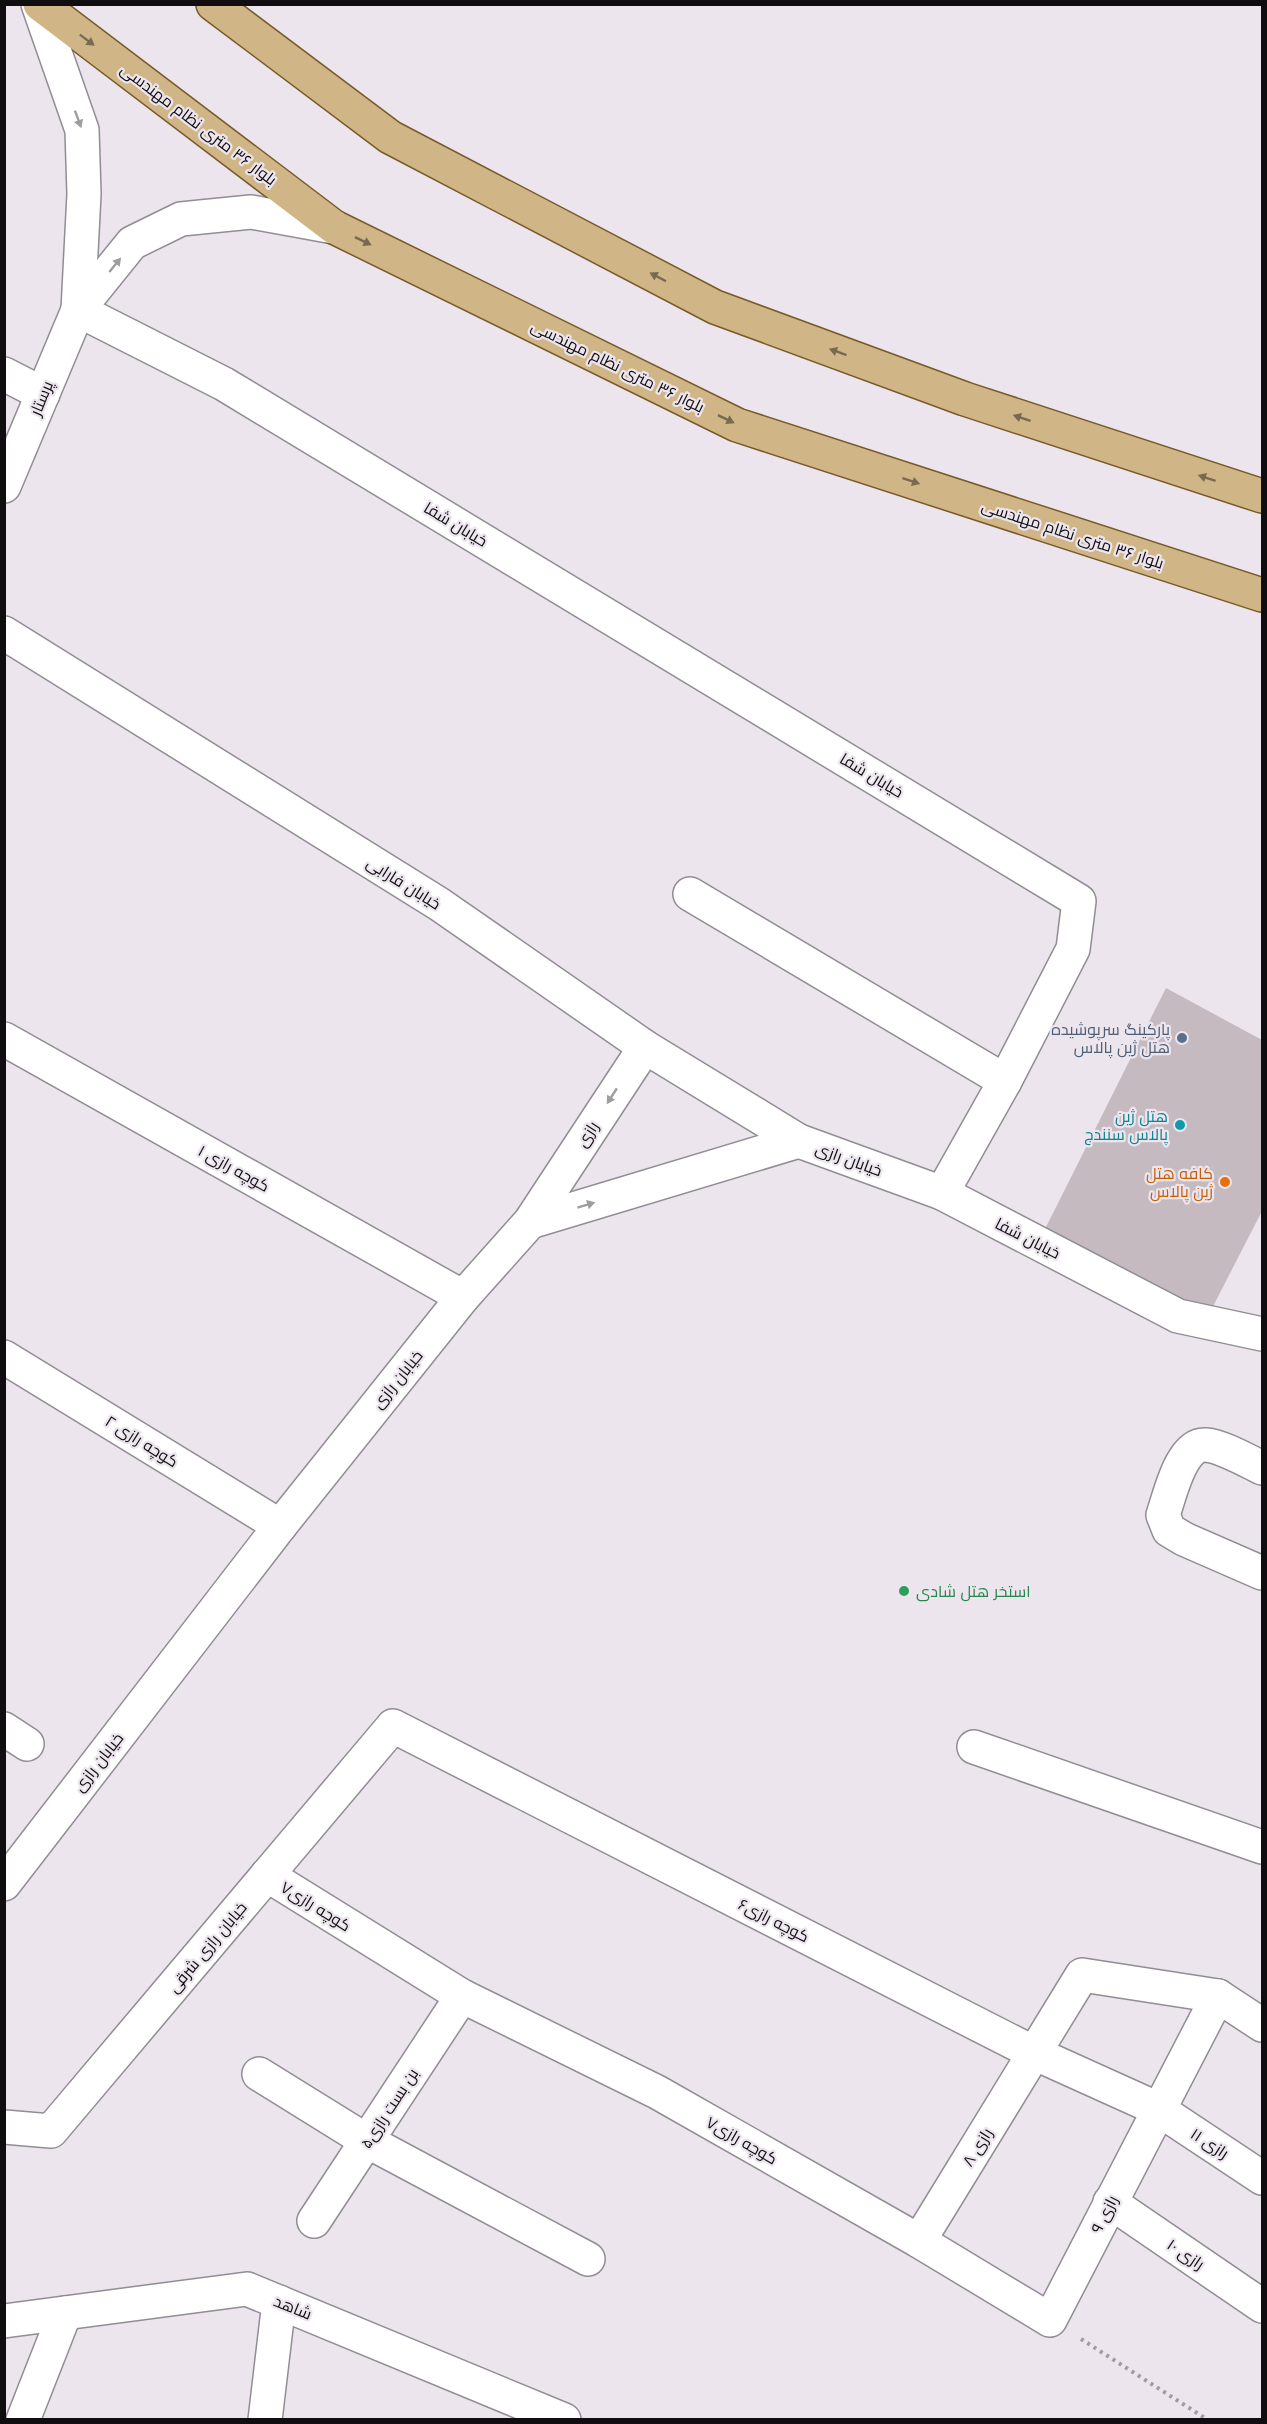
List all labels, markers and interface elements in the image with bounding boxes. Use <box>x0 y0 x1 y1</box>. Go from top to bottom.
one-way arrow <box>79 33 95 46</box>
street label: بلوار ۳۶ متری نظام مهندسی <box>116 59 281 191</box>
one-way arrow <box>74 110 84 128</box>
one-way arrow <box>354 236 371 246</box>
one-way arrow <box>108 257 120 272</box>
one-way arrow <box>649 273 667 283</box>
street label: بلوار ۳۶ متری نظام مهندسی <box>527 315 708 419</box>
one-way arrow <box>829 347 847 357</box>
street label: پرستار <box>24 377 59 420</box>
one-way arrow <box>1013 412 1031 422</box>
one-way arrow <box>718 415 735 424</box>
one-way arrow <box>1198 473 1216 482</box>
one-way arrow <box>902 477 920 486</box>
street label: بلوار ۳۶ متری نظام مهندسی <box>979 495 1167 575</box>
street label: خیابان شفا <box>420 497 491 552</box>
street label: خیابان شفا <box>836 748 907 803</box>
street label: خیابان فارابی <box>363 852 445 915</box>
place label: پارکینگ سرپوشیده هتل ژین پالاس <box>1051 1019 1171 1059</box>
marker: پارکینگ سرپوشیده هتل ژین پالاس <box>1175 1031 1189 1045</box>
one-way arrow <box>607 1088 618 1104</box>
place label: هتل ژین پالاس سنندج <box>1084 1106 1169 1146</box>
street label: رازی <box>571 1117 604 1151</box>
marker: هتل ژین پالاس سنندج <box>1173 1118 1187 1132</box>
street label: خیابان رازی <box>813 1138 885 1181</box>
street label: کوچه رازی ۱ <box>194 1140 273 1198</box>
place label: کافه هتل ژین پالاس <box>1146 1163 1214 1203</box>
marker: کافه هتل ژین پالاس <box>1218 1175 1232 1189</box>
one-way arrow <box>577 1200 595 1209</box>
street label: خیابان شفا <box>991 1213 1064 1264</box>
street label: خیابان رازی <box>367 1346 427 1413</box>
street label: کوچه رازی ۲ <box>101 1411 182 1473</box>
place label: استخر هتل شادی <box>916 1581 1031 1602</box>
marker: استخر هتل شادی <box>897 1584 911 1598</box>
street label: خیابان رازی <box>69 1728 128 1796</box>
street label: کوچه رازی۷ <box>276 1877 355 1937</box>
street label: کوچه رازی۶ <box>734 1894 813 1948</box>
street label: خیابان رازی شرقی <box>163 1897 252 1997</box>
street label: بن بست رازی۵ <box>356 2064 423 2152</box>
street label: کوچه رازی۷ <box>702 2112 781 2170</box>
street label: رازی ۱۱ <box>1187 2123 1233 2164</box>
street label: رازی ۸ <box>957 2124 997 2170</box>
street label: رازی ۹ <box>1086 2192 1123 2237</box>
street label: رازی ۱۰ <box>1163 2234 1208 2274</box>
street label: شاهد <box>271 2290 315 2324</box>

